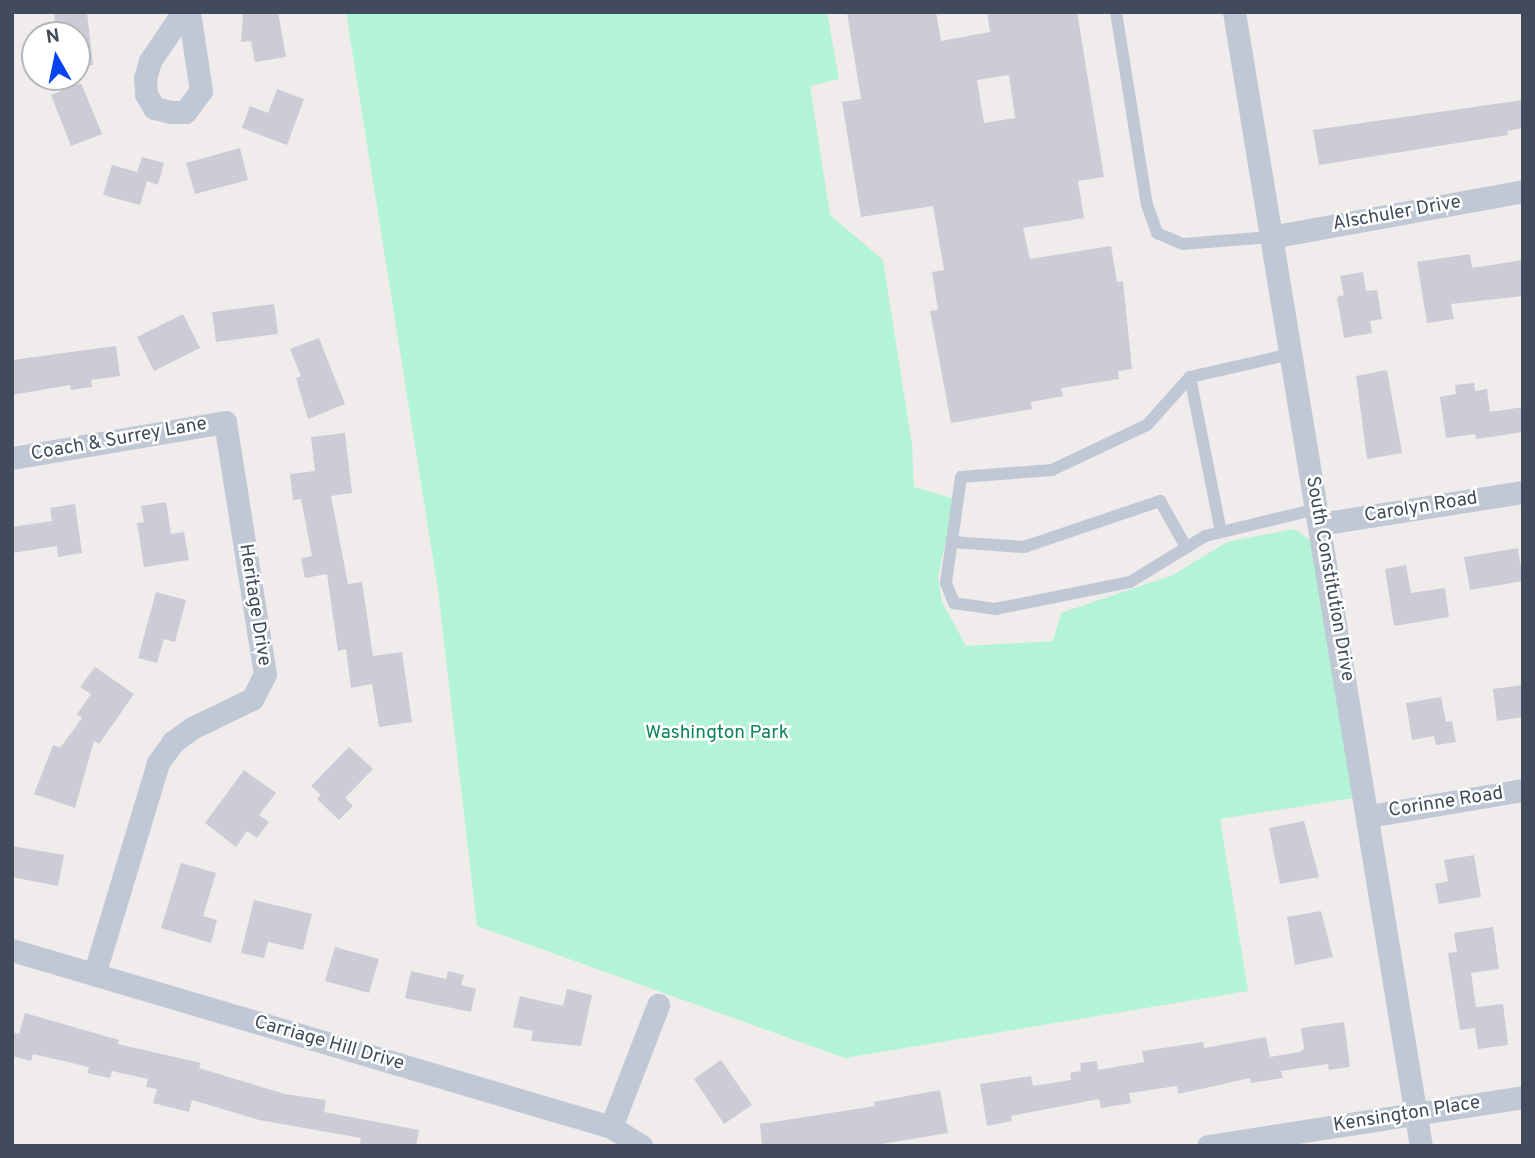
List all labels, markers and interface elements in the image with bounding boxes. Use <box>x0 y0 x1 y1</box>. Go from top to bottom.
north arrow <box>21 21 91 91</box>
text: N <box>44 24 62 50</box>
street label: Alschuler Drive <box>1331 192 1463 236</box>
street label: Coach & Surrey Lane <box>29 413 209 467</box>
street label: South Constitution Drive <box>1300 475 1358 683</box>
street label: Carolyn Road <box>1363 488 1479 528</box>
street label: Heritage Drive <box>233 542 275 668</box>
park label: Washington Park <box>645 723 789 745</box>
street label: Corinne Road <box>1387 783 1505 823</box>
street label: Carriage Hill Drive <box>251 1012 407 1076</box>
street label: Kensington Place <box>1332 1092 1482 1138</box>

